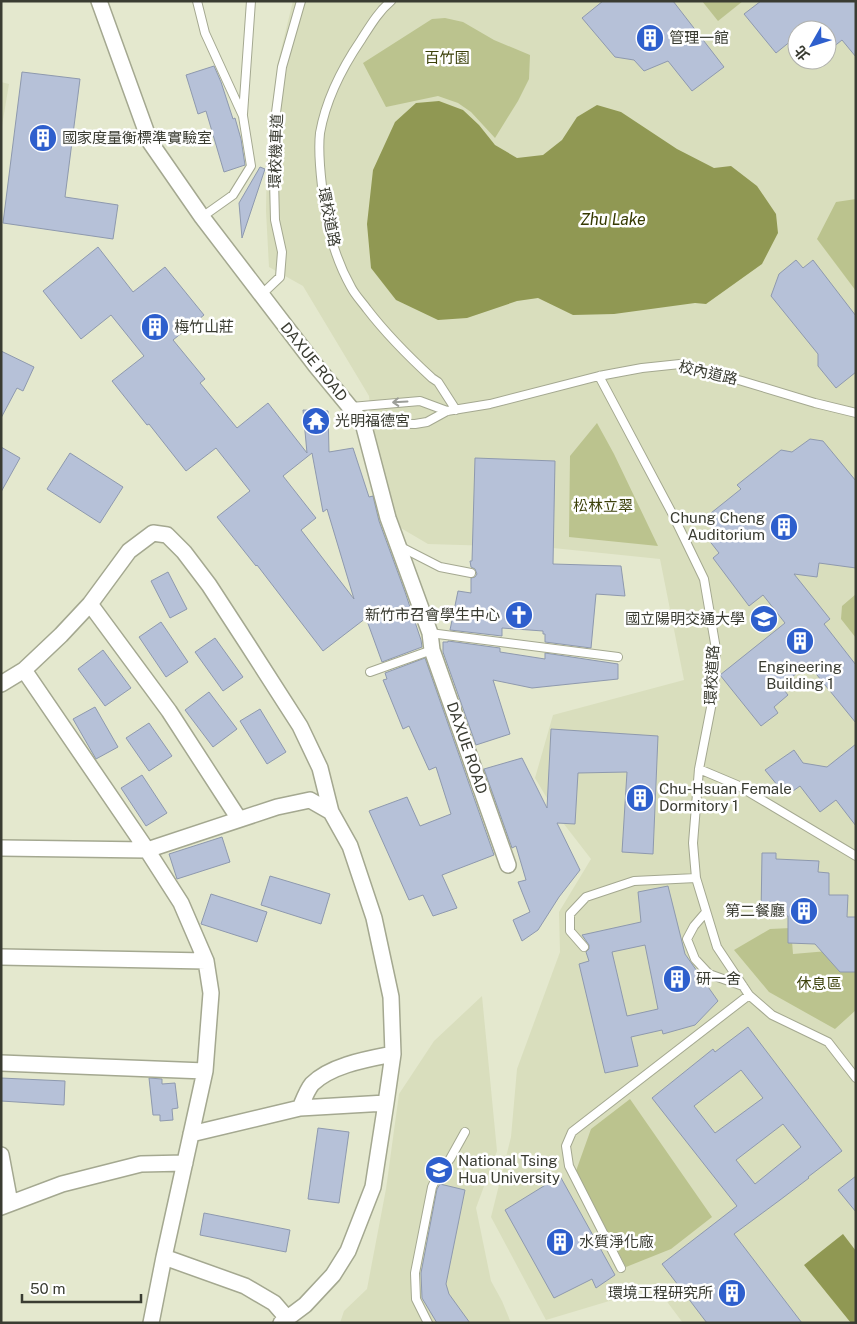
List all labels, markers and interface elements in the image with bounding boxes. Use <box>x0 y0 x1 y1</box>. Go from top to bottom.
north arrow <box>787 20 837 70</box>
building icon: 管理一館 <box>635 23 665 53</box>
place label: 管理一館 <box>669 29 729 46</box>
text: 北 <box>791 43 813 64</box>
park label: 百竹園 <box>424 49 470 66</box>
street label: 環校機車道 <box>266 113 285 189</box>
building icon: 國家度量衡標準實驗室 <box>28 123 58 153</box>
place label: 國家度量衡標準實驗室 <box>62 129 212 146</box>
street label: 環校道路 <box>315 186 344 248</box>
water label: Zhu Lake <box>580 210 646 229</box>
building icon: 梅竹山莊 <box>140 312 170 342</box>
place label: 梅竹山莊 <box>174 318 234 335</box>
street label: DAXUE ROAD <box>278 319 351 404</box>
street label: 校內道路 <box>677 357 739 388</box>
one-way arrow <box>393 397 409 406</box>
temple icon: 光明福德宮 <box>301 406 331 436</box>
place label: 光明福德宮 <box>335 412 410 429</box>
park label: 松林立翠 <box>573 497 633 514</box>
place label: Chung Cheng Auditorium <box>670 509 765 543</box>
building icon: Chung Cheng Auditorium <box>769 512 799 542</box>
church icon: 新竹市召會學生中心 <box>504 600 534 630</box>
school or university icon: 國立陽明交通大學 <box>749 604 779 634</box>
place label: 新竹市召會學生中心 <box>365 606 500 623</box>
place label: 國立陽明交通大學 <box>625 610 745 627</box>
building icon: Engineering Building 1 <box>785 626 815 656</box>
street label: 環校道路 <box>701 645 722 705</box>
place label: Engineering Building 1 <box>758 658 842 692</box>
street label: DAXUE ROAD <box>444 700 491 796</box>
place label: Chu-Hsuan Female Dormitory 1 <box>659 780 792 814</box>
building icon: Chu-Hsuan Female Dormitory 1 <box>625 783 655 813</box>
building icon: 第二餐廳 <box>789 896 819 926</box>
place label: 第二餐廳 <box>725 902 785 919</box>
building icon: 研一舍 <box>662 964 692 994</box>
place label: 研一舍 <box>696 970 741 987</box>
park label: 休息區 <box>796 975 842 992</box>
place label: National Tsing Hua University <box>458 1152 560 1186</box>
school or university icon: National Tsing Hua University <box>424 1155 454 1185</box>
building icon: 水質淨化廠 <box>545 1227 575 1257</box>
place label: 水質淨化廠 <box>579 1233 654 1250</box>
scale bar <box>22 1272 141 1304</box>
building icon: 環境工程研究所 <box>717 1278 747 1308</box>
text: 50 m <box>30 1280 65 1297</box>
place label: 環境工程研究所 <box>608 1284 713 1301</box>

